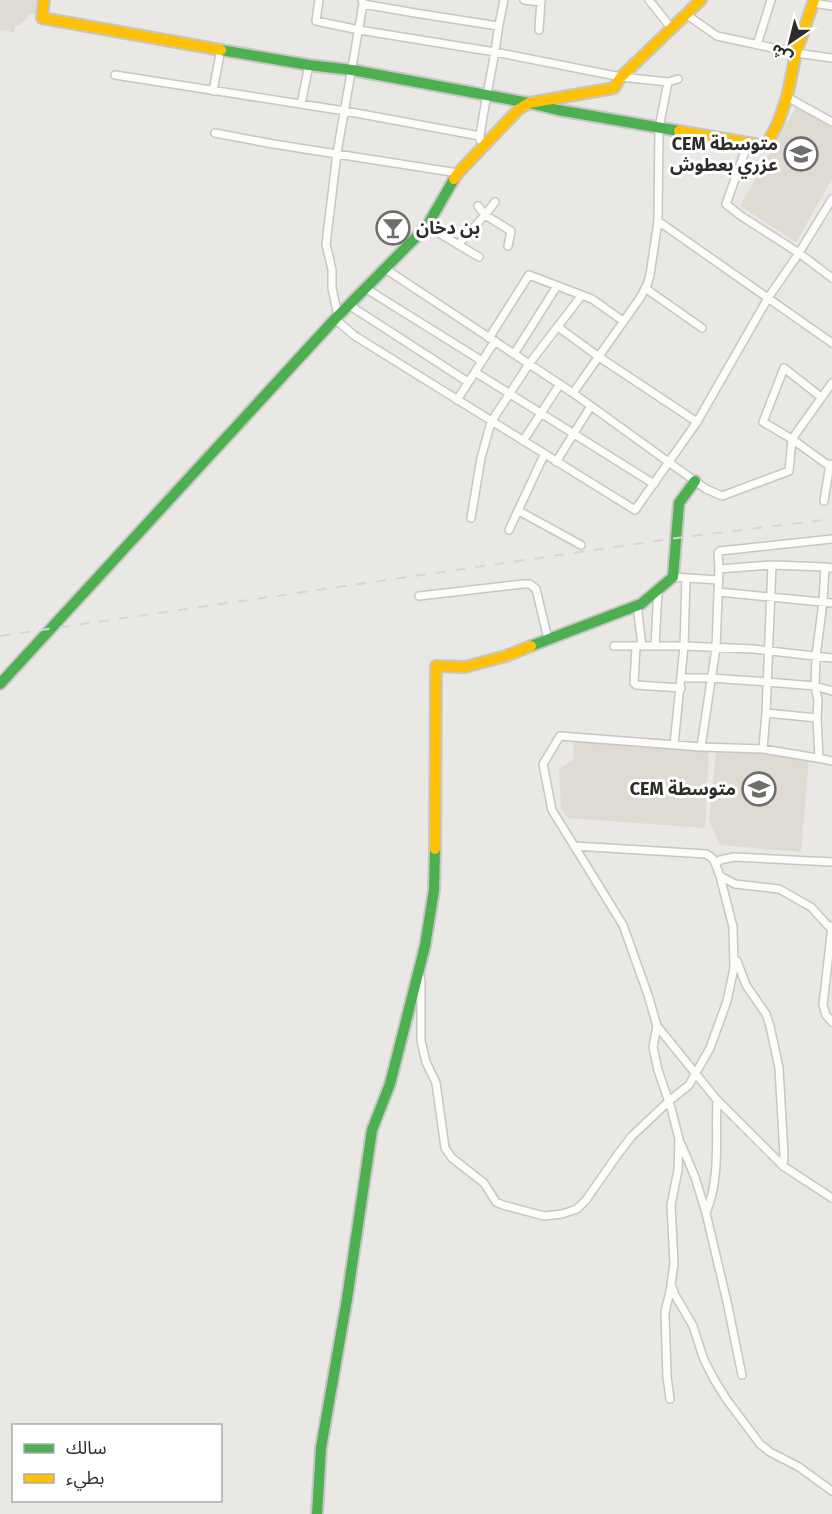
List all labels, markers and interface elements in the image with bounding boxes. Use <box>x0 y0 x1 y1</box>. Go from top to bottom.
north arrow <box>760 12 820 72</box>
text: ش <box>767 40 796 68</box>
place label: CEM متوسطة عزري بعطوش <box>670 133 778 179</box>
school or university icon: CEM متوسطة عزري بعطوش <box>783 136 819 172</box>
bar icon: بن دخان <box>375 210 411 246</box>
place label: بن دخان <box>416 217 480 239</box>
school or university icon: CEM متوسطة <box>741 771 777 807</box>
place label: CEM متوسطة <box>630 778 736 800</box>
legend <box>12 1424 222 1502</box>
text: سالك <box>66 1437 107 1459</box>
text: بطيء <box>66 1467 104 1491</box>

